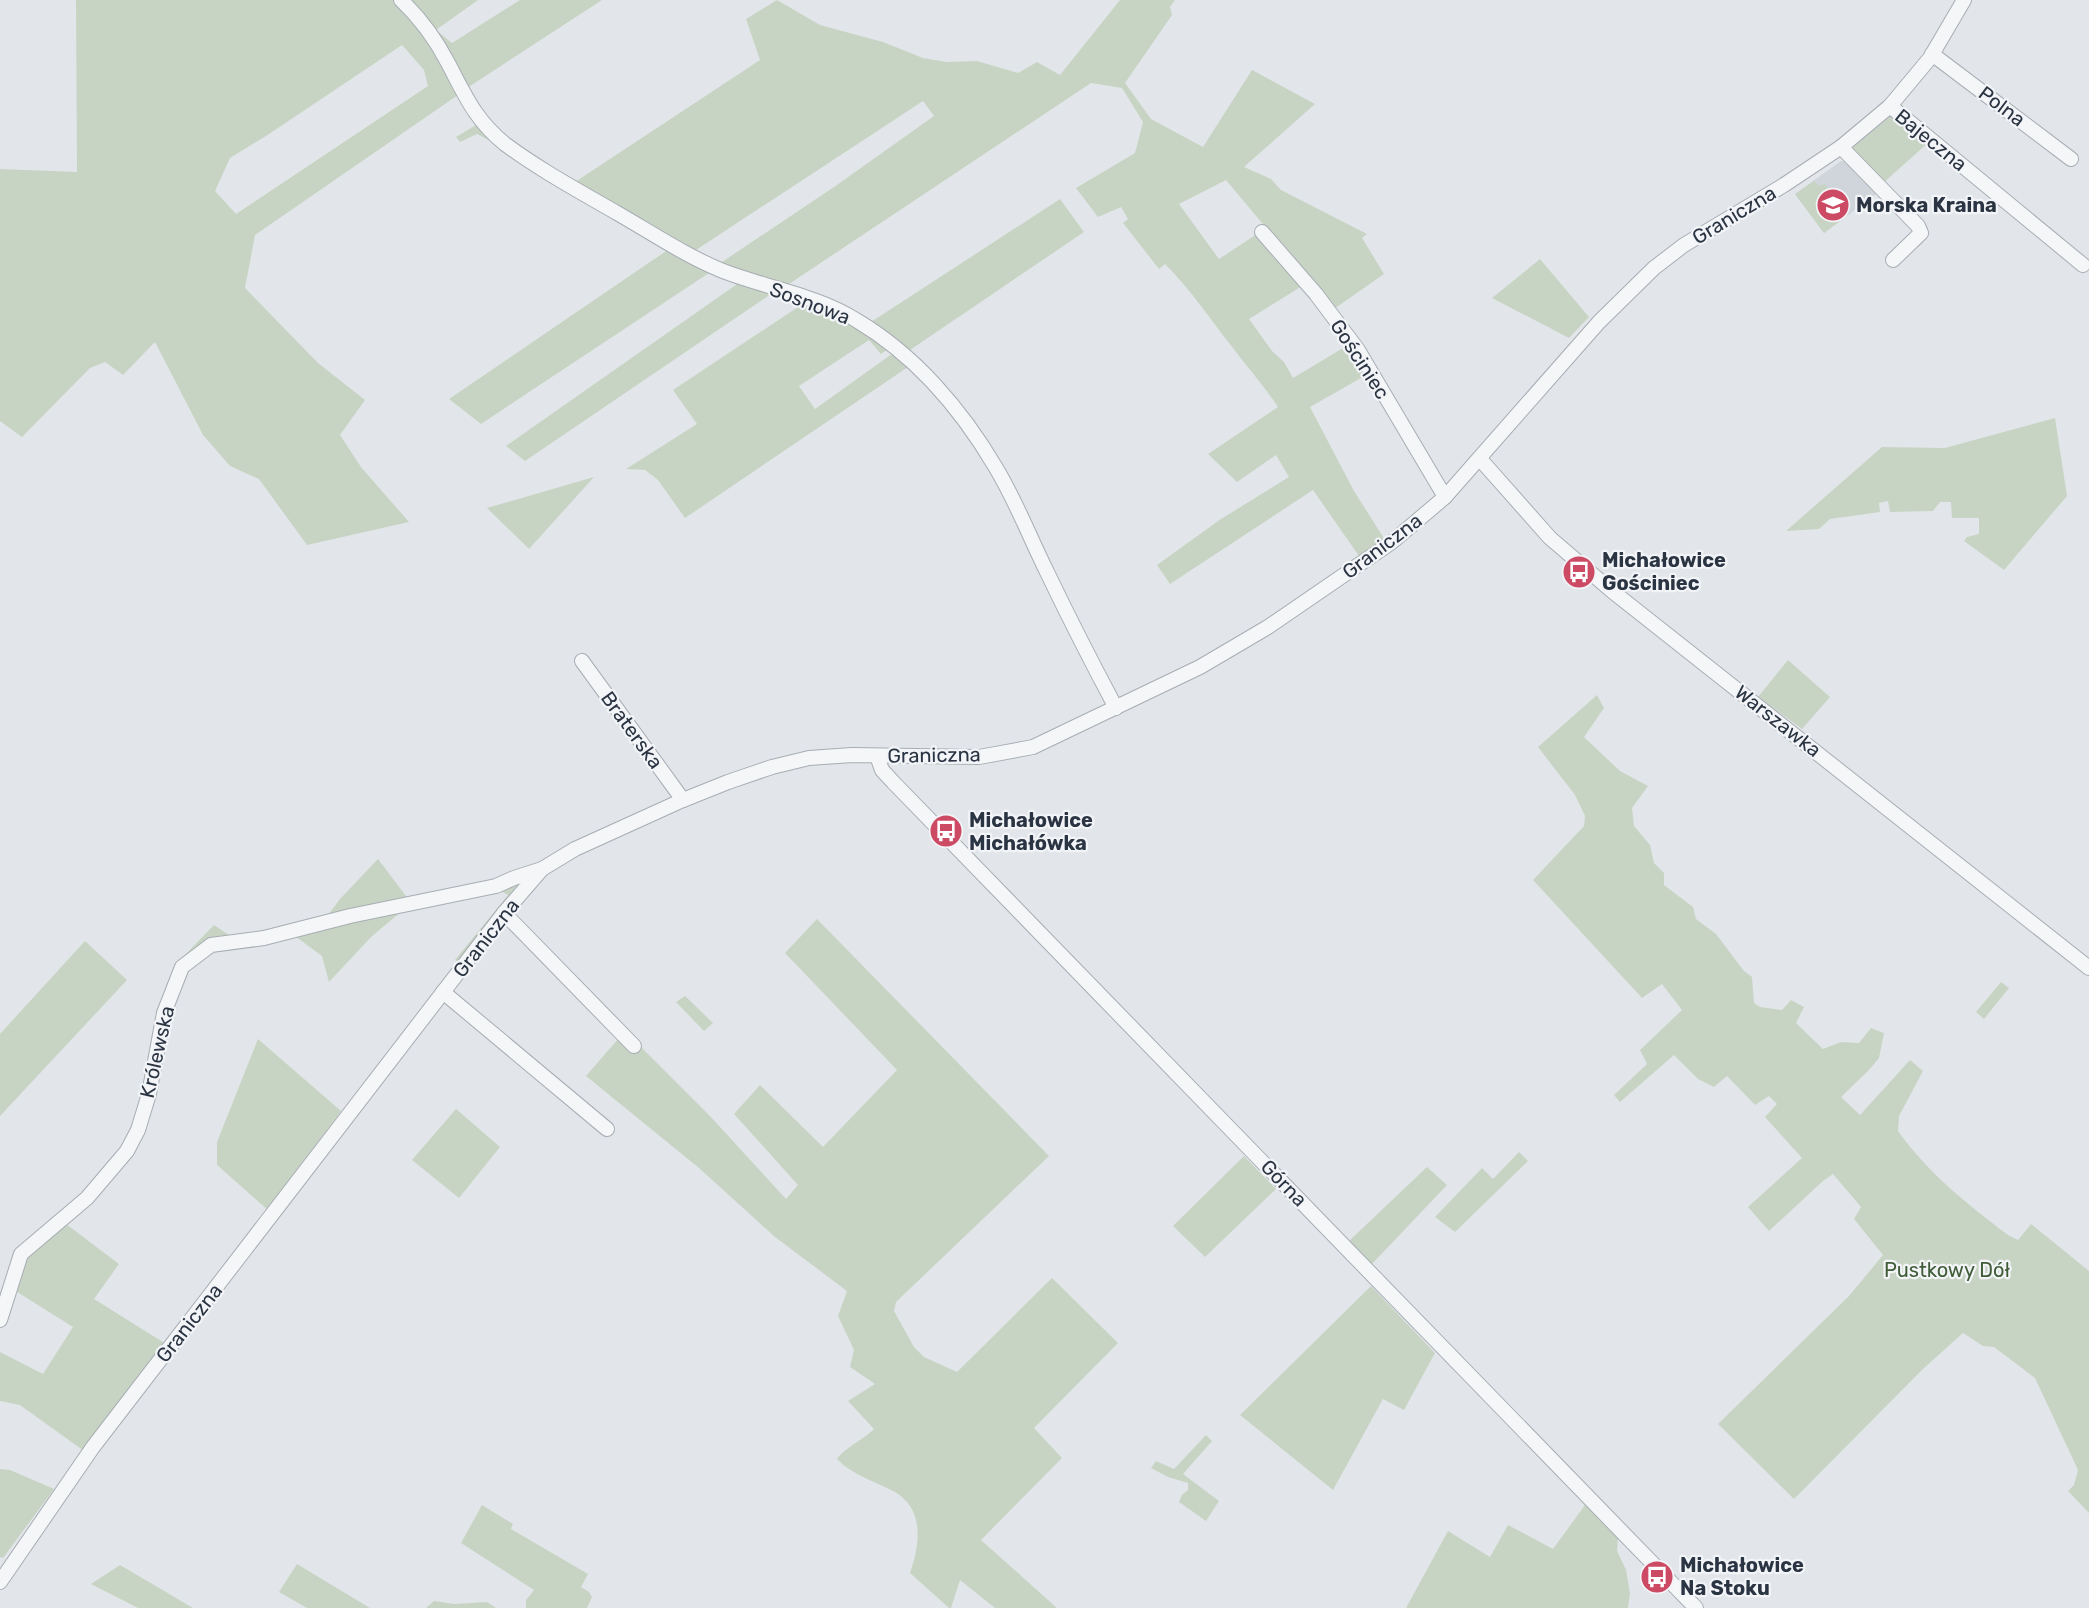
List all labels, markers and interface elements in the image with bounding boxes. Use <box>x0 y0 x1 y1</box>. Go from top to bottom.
street label: Polna <box>1974 81 2030 131</box>
street label: Bajeczna <box>1890 104 1972 176</box>
street label: Graniczna <box>1688 181 1780 249</box>
school or university icon: Morska Kraina <box>1815 187 1851 223</box>
place label: Morska Kraina <box>1856 193 1997 217</box>
street label: Sosnowa <box>766 277 854 329</box>
street label: Gościniec <box>1325 315 1395 403</box>
street label: Graniczna <box>1337 508 1427 584</box>
place label: Michałowice Gościniec <box>1602 548 1726 595</box>
bus stop icon: Michałowice Gościniec <box>1561 554 1597 590</box>
street label: Warszawka <box>1730 680 1826 762</box>
street label: Braterska <box>596 687 668 773</box>
street label: Graniczna <box>887 742 981 768</box>
place label: Michałowice Michałówka <box>969 808 1093 855</box>
bus stop icon: Michałowice Michałówka <box>928 813 964 849</box>
street label: Graniczna <box>448 894 524 982</box>
street label: Królewska <box>135 1004 179 1100</box>
street label: Górna <box>1256 1155 1312 1211</box>
park label: Pustkowy Dół <box>1884 1258 2011 1282</box>
street label: Graniczna <box>151 1279 227 1367</box>
place label: Michałowice Na Stoku <box>1680 1553 1804 1600</box>
bus stop icon: Michałowice Na Stoku <box>1639 1559 1675 1595</box>

